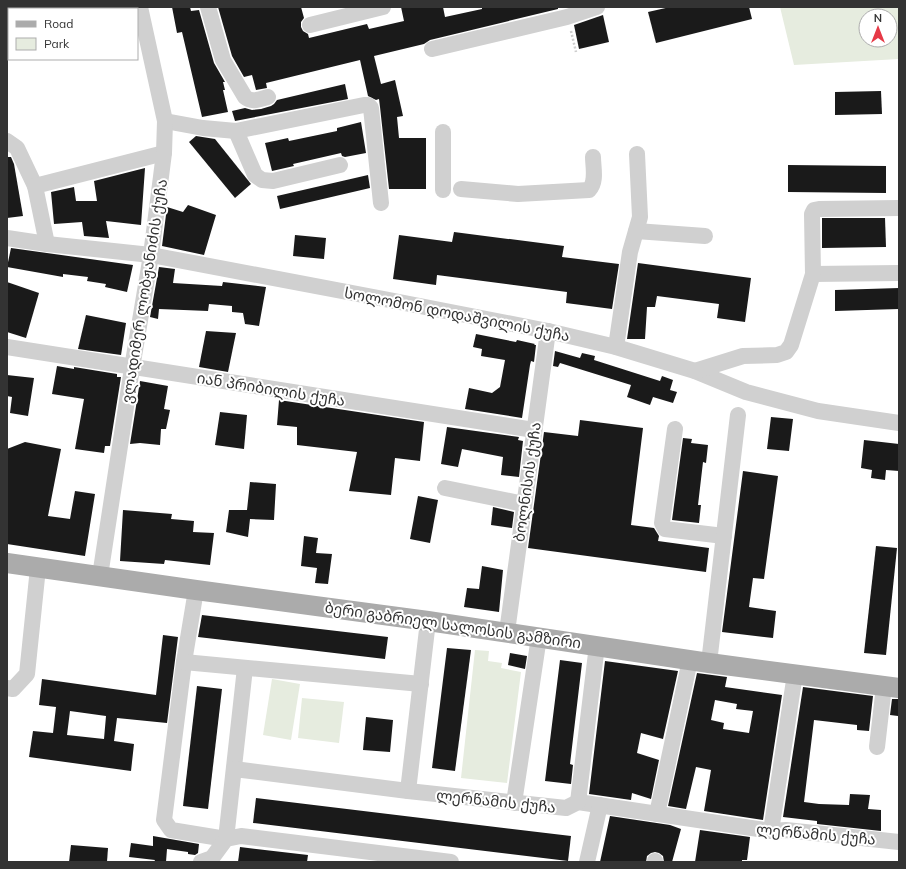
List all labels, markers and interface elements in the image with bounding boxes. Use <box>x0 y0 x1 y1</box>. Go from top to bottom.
legend <box>8 8 138 60</box>
north arrow <box>858 8 898 48</box>
text: N <box>874 11 882 25</box>
text: Road <box>44 16 73 31</box>
text: Park <box>44 36 70 51</box>
street label: ვლადიმერ ლობჟანიძის ქუჩა <box>117 177 171 405</box>
street label: სოლომონ დოდაშვილის ქუჩა <box>343 283 571 345</box>
street label: იან პრიბილის ქუჩა <box>196 368 346 410</box>
street label: ბოლნისის ქუჩა <box>509 421 545 543</box>
street label: ბერი გაბრიელ სალოსის გამზირი <box>324 598 582 652</box>
street label: ლერწამის ქუჩა <box>435 785 557 817</box>
street label: ლერწამის ქუჩა <box>755 819 877 849</box>

